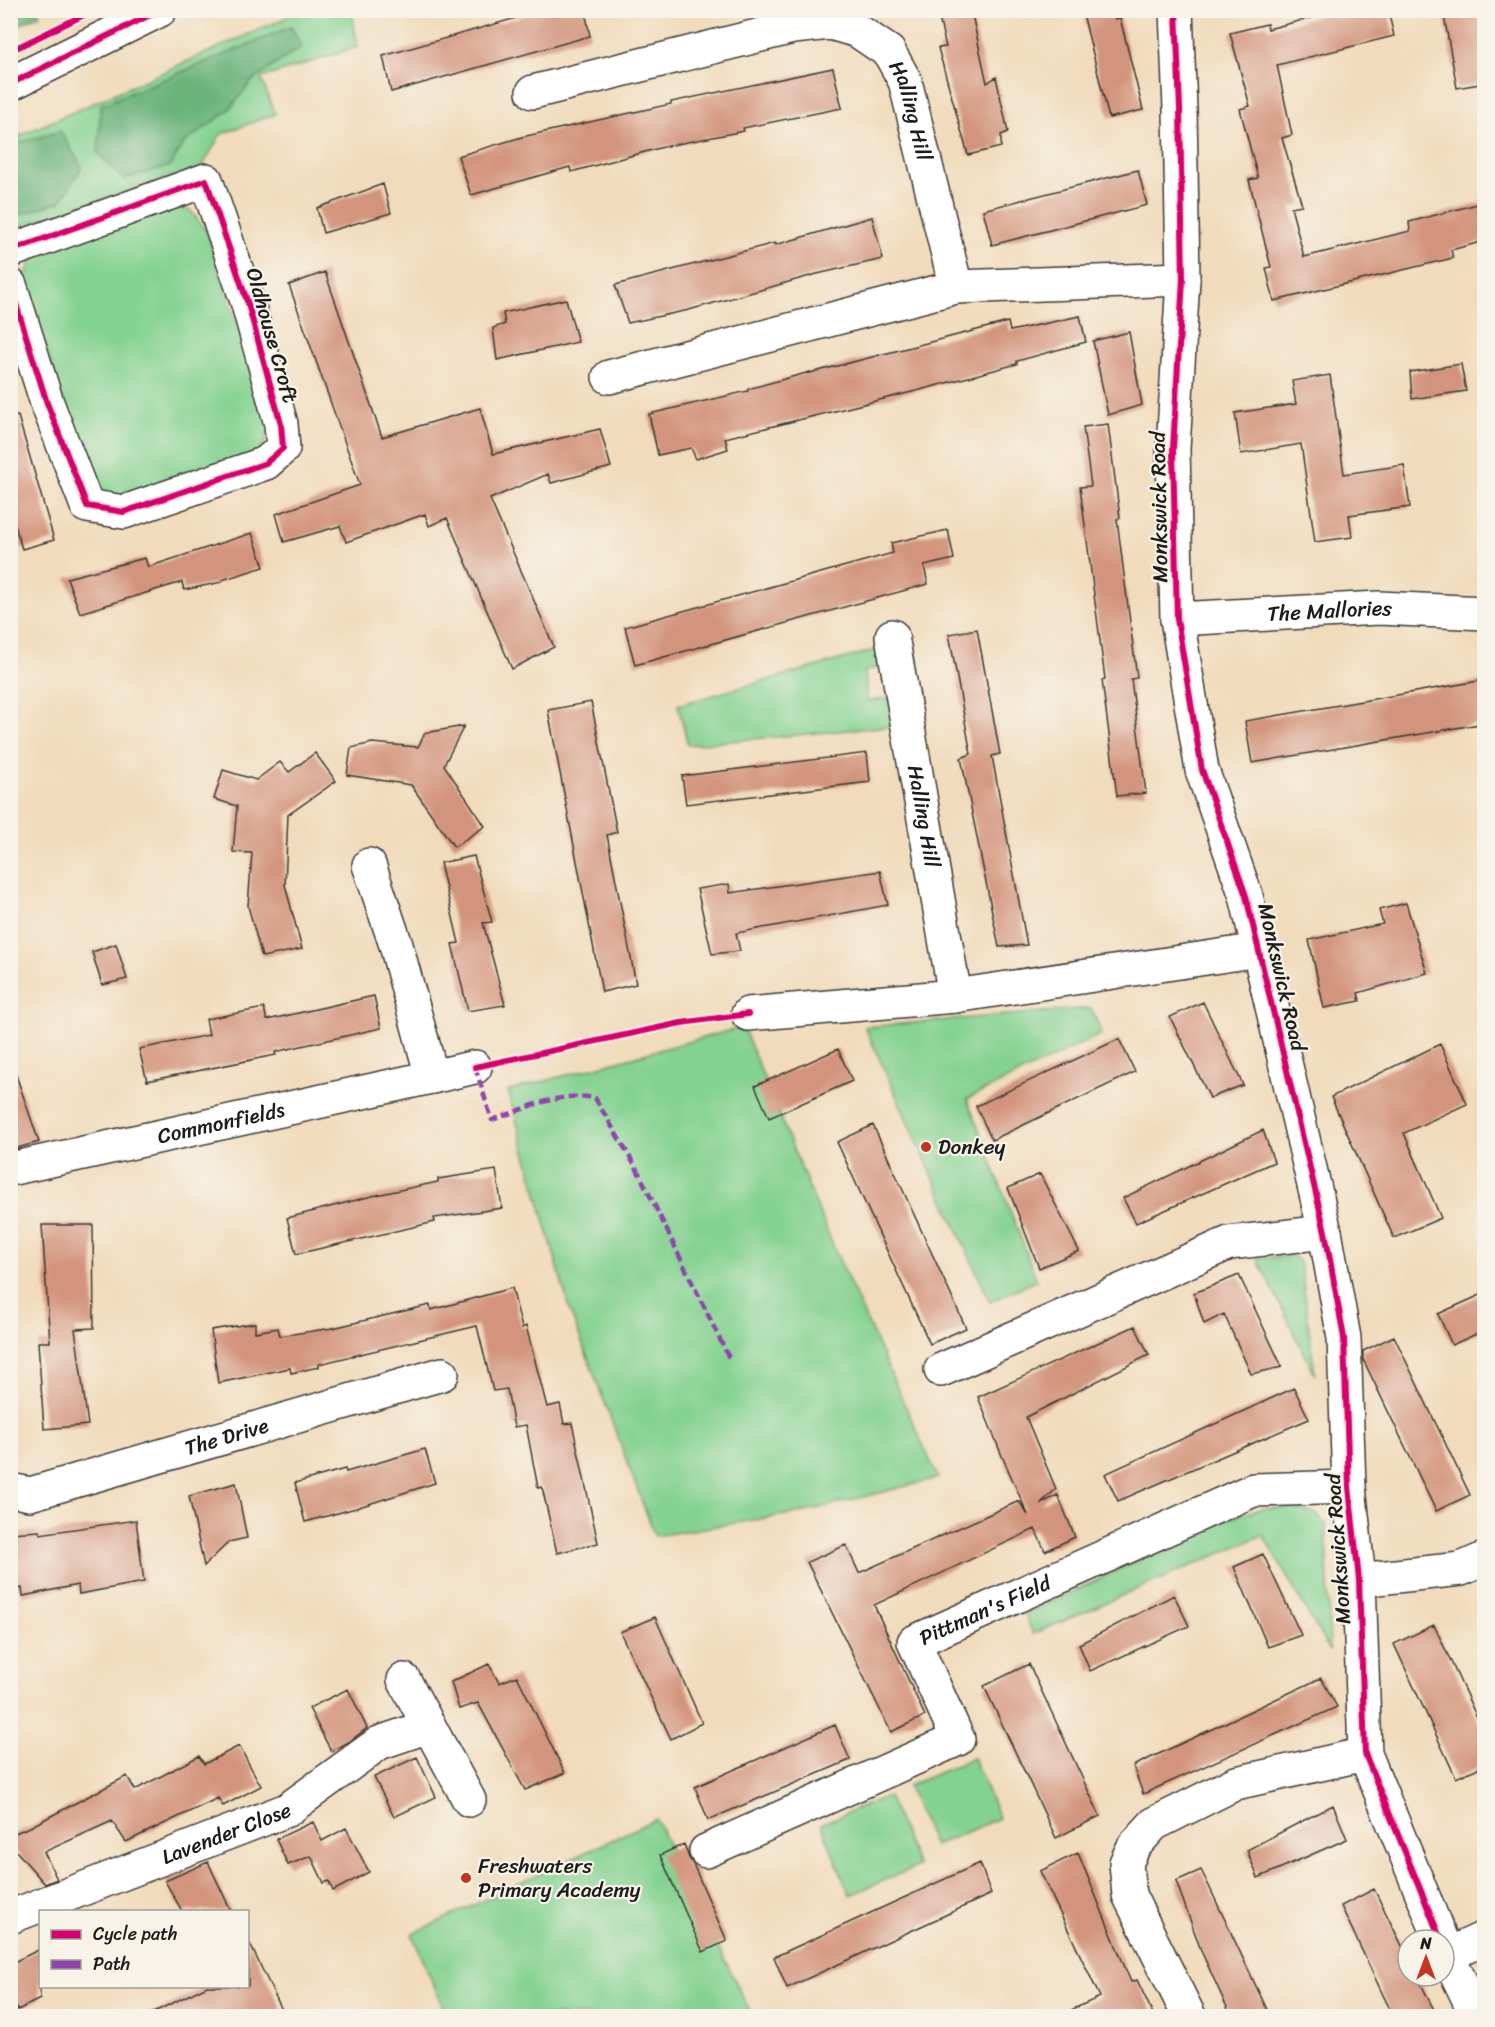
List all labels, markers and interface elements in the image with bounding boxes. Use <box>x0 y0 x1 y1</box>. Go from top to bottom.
street label: Halling Hill <box>878 53 943 166</box>
street label: Oldhouse Croft <box>235 263 309 407</box>
street label: Monkswick Road <box>1139 429 1179 583</box>
street label: The Mallories <box>1266 589 1393 633</box>
street label: Halling Hill <box>896 762 951 871</box>
street label: Monkswick Road <box>1246 899 1318 1057</box>
street label: Commonfields <box>154 1091 289 1155</box>
place label: Donkey <box>938 1128 1005 1166</box>
marker: Donkey <box>919 1140 933 1154</box>
street label: The Drive <box>180 1407 273 1467</box>
street label: Monkswick Road <box>1314 1470 1362 1626</box>
street label: Pittman's Field <box>913 1563 1059 1656</box>
street label: Lavender Close <box>156 1791 297 1876</box>
place label: Freshwaters Primary Academy <box>478 1847 641 1909</box>
marker: Freshwaters Primary Academy <box>459 1871 473 1885</box>
legend <box>39 1910 249 1988</box>
text: Cycle path <box>93 1918 177 1950</box>
north arrow <box>1396 1928 1456 1988</box>
text: N <box>1419 1929 1432 1958</box>
text: Path <box>93 1948 130 1980</box>

